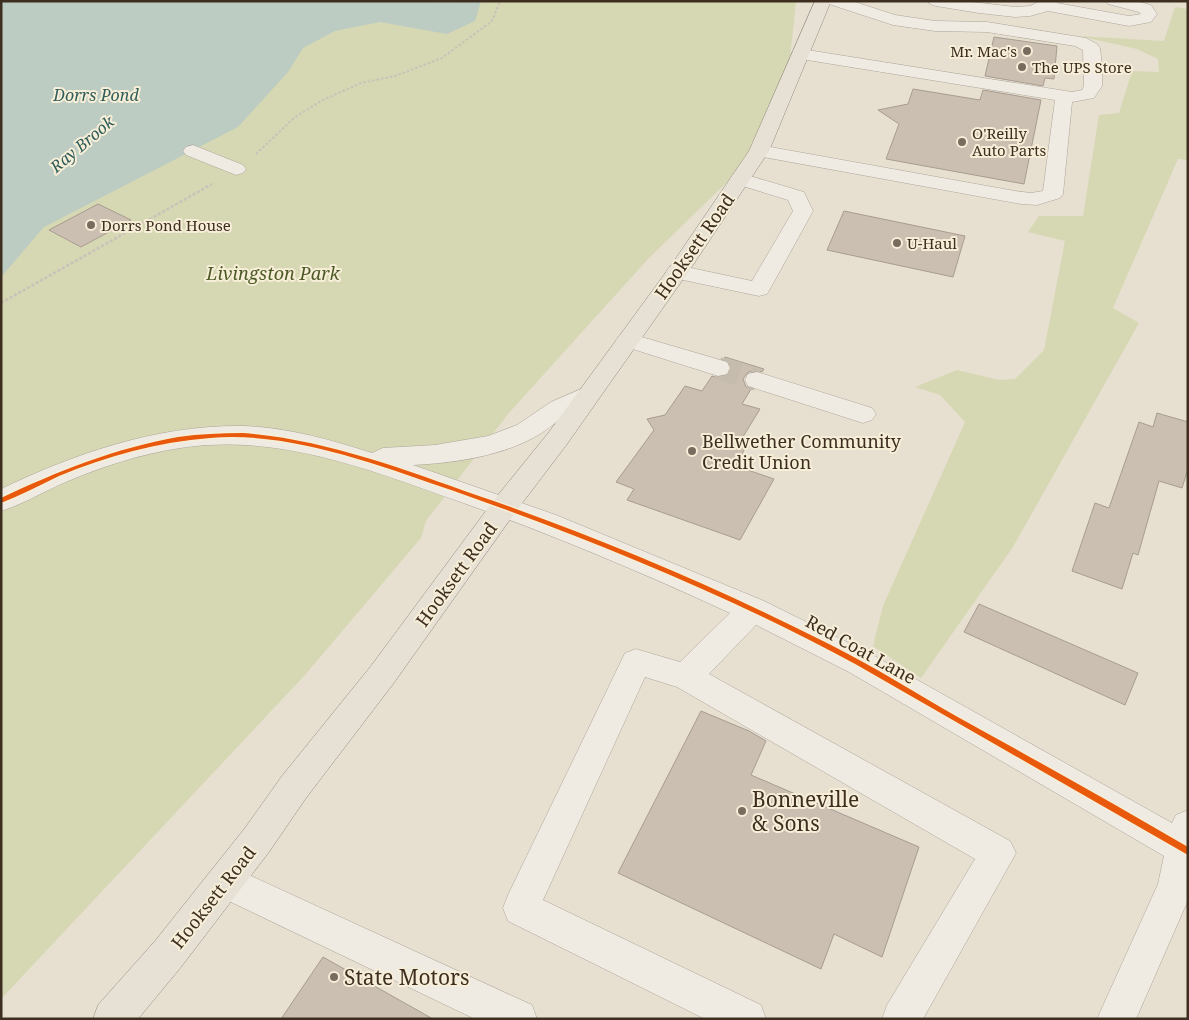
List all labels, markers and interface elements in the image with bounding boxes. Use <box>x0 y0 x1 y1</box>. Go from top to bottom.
place label: Mr. Mac's <box>950 41 1017 61</box>
marker: Mr. Mac's <box>1021 45 1033 57</box>
place label: The UPS Store <box>1032 57 1132 77</box>
marker: The UPS Store <box>1016 61 1028 73</box>
water label: Dorrs Pond <box>52 84 139 106</box>
water label: Ray Brook <box>45 110 119 178</box>
place label: O'Reilly Auto Parts <box>972 123 1046 160</box>
marker: O'Reilly Auto Parts <box>956 136 968 148</box>
street label: Hooksett Road <box>649 188 739 304</box>
place label: Dorrs Pond House <box>101 215 231 235</box>
marker: Dorrs Pond House <box>85 219 97 231</box>
place label: U-Haul <box>907 233 957 253</box>
marker: U-Haul <box>891 237 903 249</box>
park label: Livingston Park <box>205 261 341 285</box>
place label: Bellwether Community Credit Union <box>702 429 902 474</box>
marker: Bellwether Community Credit Union <box>686 445 698 457</box>
street label: Hooksett Road <box>410 517 502 631</box>
street label: Red Coat Lane <box>802 609 920 689</box>
place label: Bonneville & Sons <box>752 785 859 837</box>
marker: Bonneville & Sons <box>736 805 748 817</box>
street label: Hooksett Road <box>165 841 261 953</box>
place label: State Motors <box>344 963 469 991</box>
marker: State Motors <box>328 971 340 983</box>

